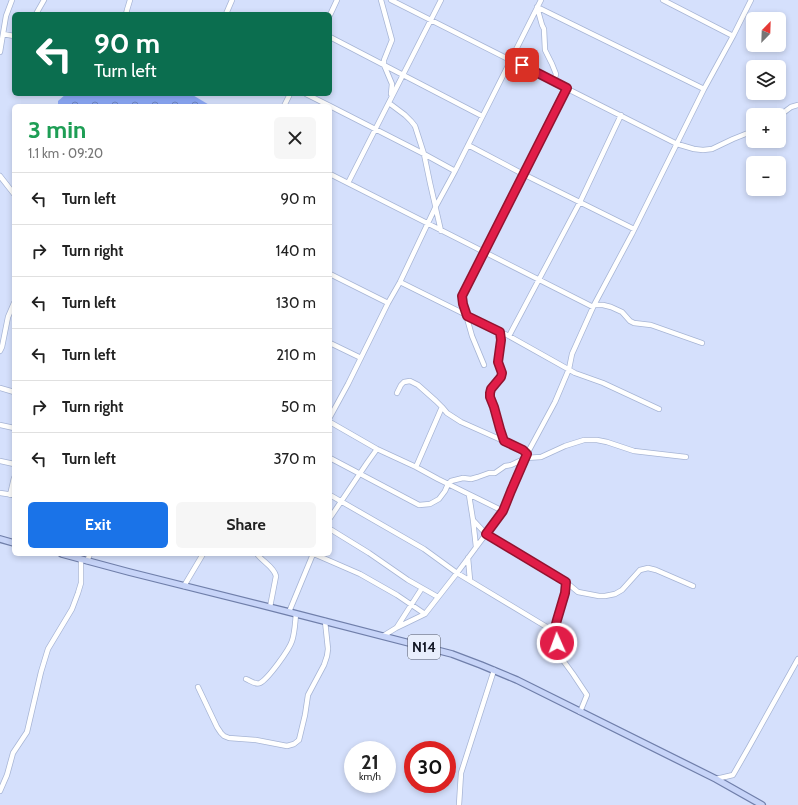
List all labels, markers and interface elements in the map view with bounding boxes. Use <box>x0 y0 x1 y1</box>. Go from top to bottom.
north arrow <box>746 12 786 52</box>
map controls <box>746 12 786 196</box>
text: 90 m <box>94 26 160 60</box>
icon: left <box>28 28 80 80</box>
pin <box>505 48 539 82</box>
icon: arrive <box>511 54 533 76</box>
text: Turn left <box>94 60 157 82</box>
button: layers <box>746 60 786 100</box>
button: + <box>746 108 786 148</box>
text: 3 min <box>28 115 86 144</box>
button: close <box>274 117 316 159</box>
text: 1.1 km · 09:20 <box>28 145 103 161</box>
button: − <box>746 156 786 196</box>
icon: left <box>28 188 50 210</box>
text: Turn left <box>62 190 116 208</box>
text: 90 m <box>280 190 316 208</box>
icon: right <box>28 240 50 262</box>
text: Turn right <box>62 242 123 260</box>
text: 140 m <box>275 242 316 260</box>
icon: left <box>28 292 50 314</box>
text: Turn left <box>62 294 116 312</box>
text: 130 m <box>276 294 316 312</box>
icon: left <box>28 344 50 366</box>
text: Turn left <box>62 346 116 364</box>
text: 210 m <box>276 346 316 364</box>
icon: right <box>28 396 50 418</box>
text: Turn right <box>62 398 123 416</box>
text: 50 m <box>281 398 316 416</box>
icon: left <box>28 448 50 470</box>
text: Turn left <box>62 450 116 468</box>
text: 370 m <box>273 450 316 468</box>
button: Exit <box>28 502 168 548</box>
button: Share <box>176 502 316 548</box>
position arrow <box>536 622 578 664</box>
road number: N14 <box>408 635 440 659</box>
speed limit sign: 30 <box>404 741 456 793</box>
text: 21 <box>361 750 379 774</box>
text: km/h <box>359 770 381 783</box>

